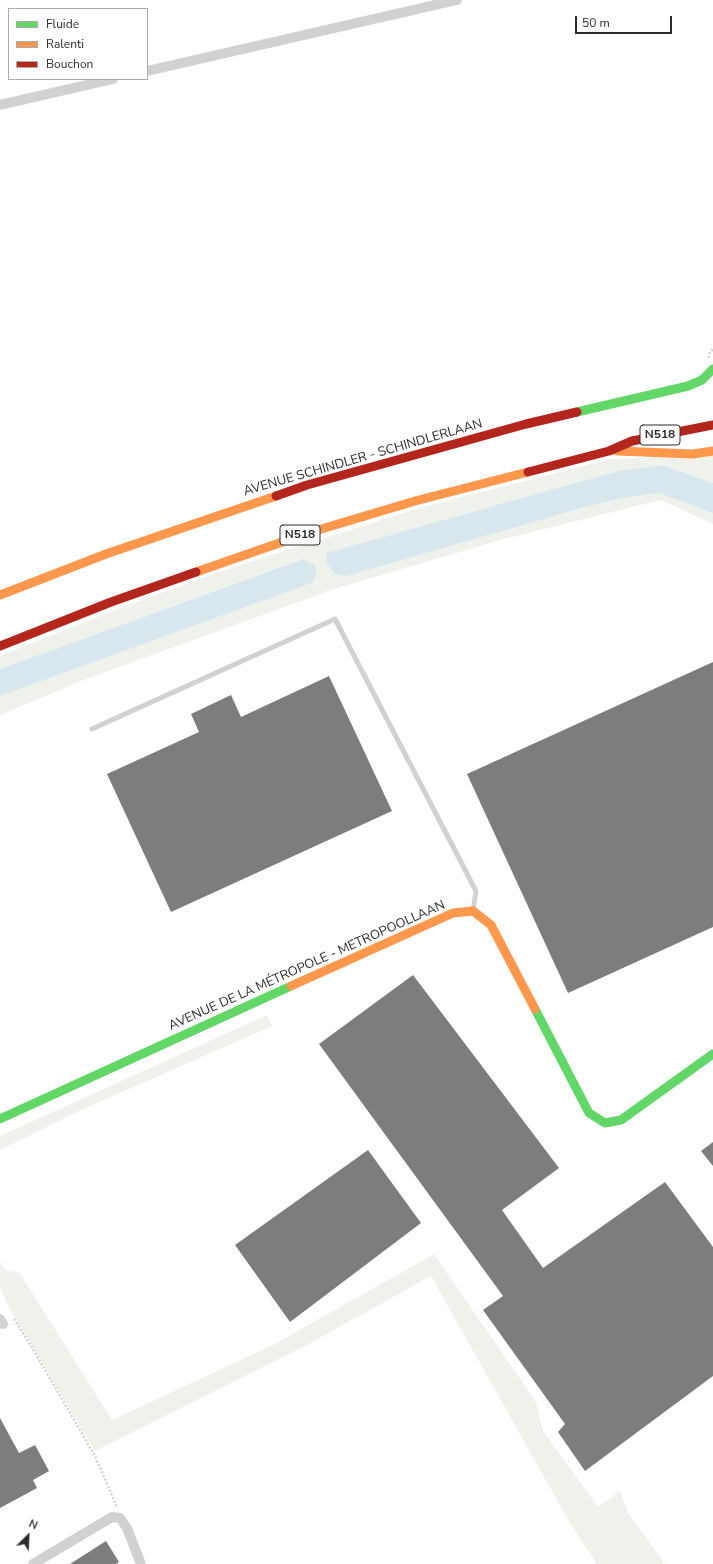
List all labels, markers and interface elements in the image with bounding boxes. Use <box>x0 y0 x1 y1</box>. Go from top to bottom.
legend <box>8 8 148 80</box>
scale bar <box>577 8 674 34</box>
text: 50 m <box>582 15 610 31</box>
text: Fluide <box>46 16 79 32</box>
text: Ralenti <box>46 36 84 52</box>
text: Bouchon <box>46 56 93 72</box>
street label: AVENUE SCHINDLER - SCHINDLERLAAN <box>242 416 484 500</box>
road number: N518 <box>640 425 680 445</box>
road number: N518 <box>280 525 320 545</box>
street label: AVENUE DE LA MÉTROPOLE - METROPOOLLAAN <box>166 898 448 1034</box>
north arrow <box>8 1516 48 1556</box>
text: N <box>26 1516 40 1533</box>

